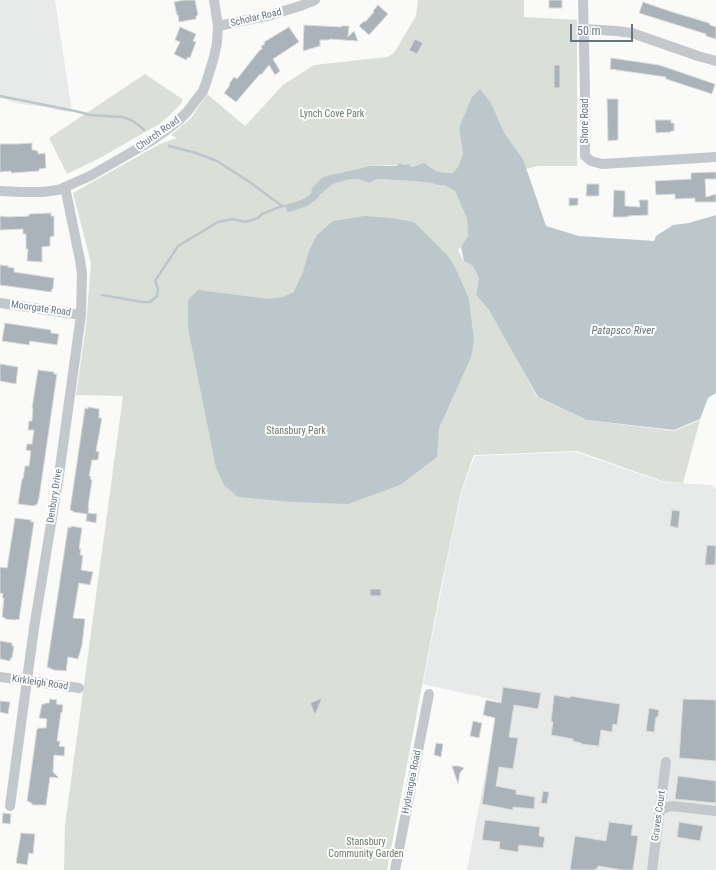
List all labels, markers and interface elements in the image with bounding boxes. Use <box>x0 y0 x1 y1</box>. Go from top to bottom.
street label: Scholar Road <box>229 6 283 30</box>
scale bar <box>572 16 635 42</box>
text: 50 m <box>577 24 601 38</box>
street label: Shore Road <box>579 98 591 144</box>
park label: Lynch Cove Park <box>300 108 364 120</box>
street label: Church Road <box>134 115 182 153</box>
street label: Moorgate Road <box>10 299 72 319</box>
water label: Patapsco River <box>591 324 655 338</box>
park label: Stansbury Park <box>266 425 326 437</box>
street label: Denbury Drive <box>45 468 65 524</box>
street label: Kirkleigh Road <box>11 673 69 693</box>
street label: Hydrangea Road <box>400 749 424 815</box>
street label: Graves Court <box>650 790 668 842</box>
park label: Stansbury Community Garden <box>328 836 404 860</box>

